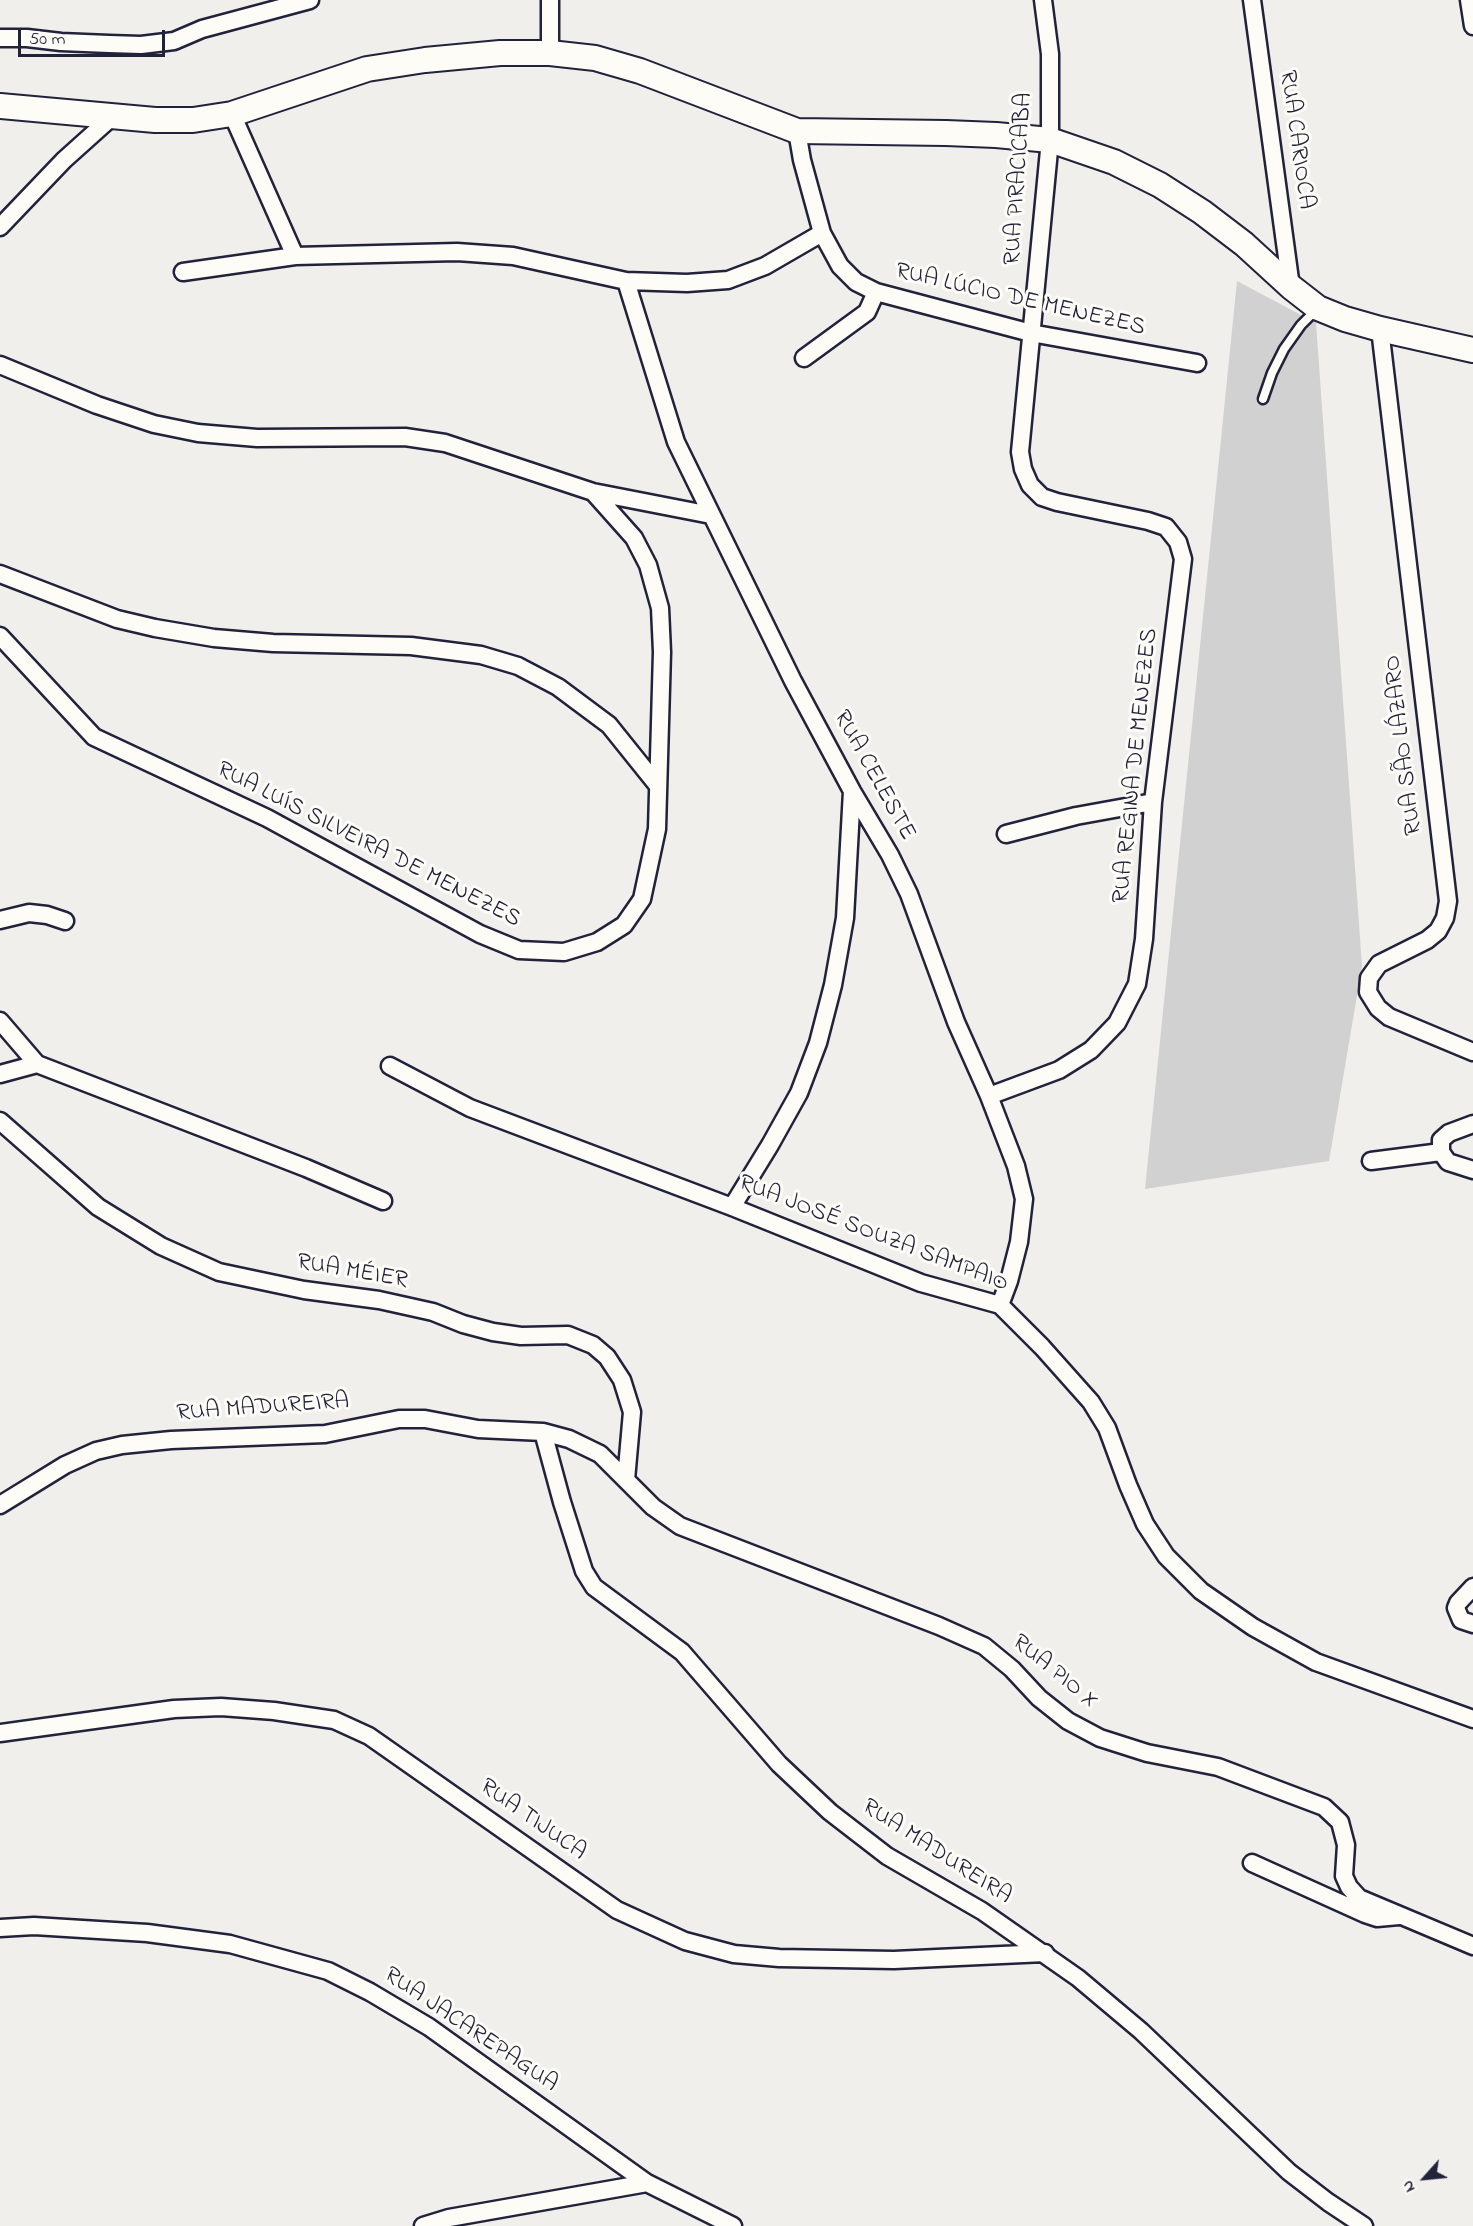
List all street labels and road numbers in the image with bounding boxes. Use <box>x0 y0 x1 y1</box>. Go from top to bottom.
street label: RUA CARIOCA <box>1271 69 1319 211</box>
street label: RUA PIRACICABA <box>1000 92 1040 266</box>
street label: RUA LÚCIO DE MENEZES <box>892 258 1148 344</box>
street label: RUA REGINA DE MENEZES <box>1108 627 1166 905</box>
street label: RUA SÃO LÁZARO <box>1380 653 1430 837</box>
street label: RUA CELESTE <box>825 706 921 846</box>
street label: RUA LUÍS SILVEIRA DE MENEZES <box>211 757 525 935</box>
street label: RUA JOSÉ SOUZA SAMPAIO <box>734 1170 1012 1300</box>
street label: RUA MÉIER <box>294 1249 410 1297</box>
street label: RUA MADUREIRA <box>176 1389 350 1429</box>
street label: RUA PIO X <box>1005 1629 1103 1717</box>
street label: RUA TIJUCA <box>473 1774 591 1868</box>
street label: RUA MADUREIRA <box>856 1794 1016 1912</box>
street label: RUA JACAREPAGUA <box>377 1962 563 2100</box>

